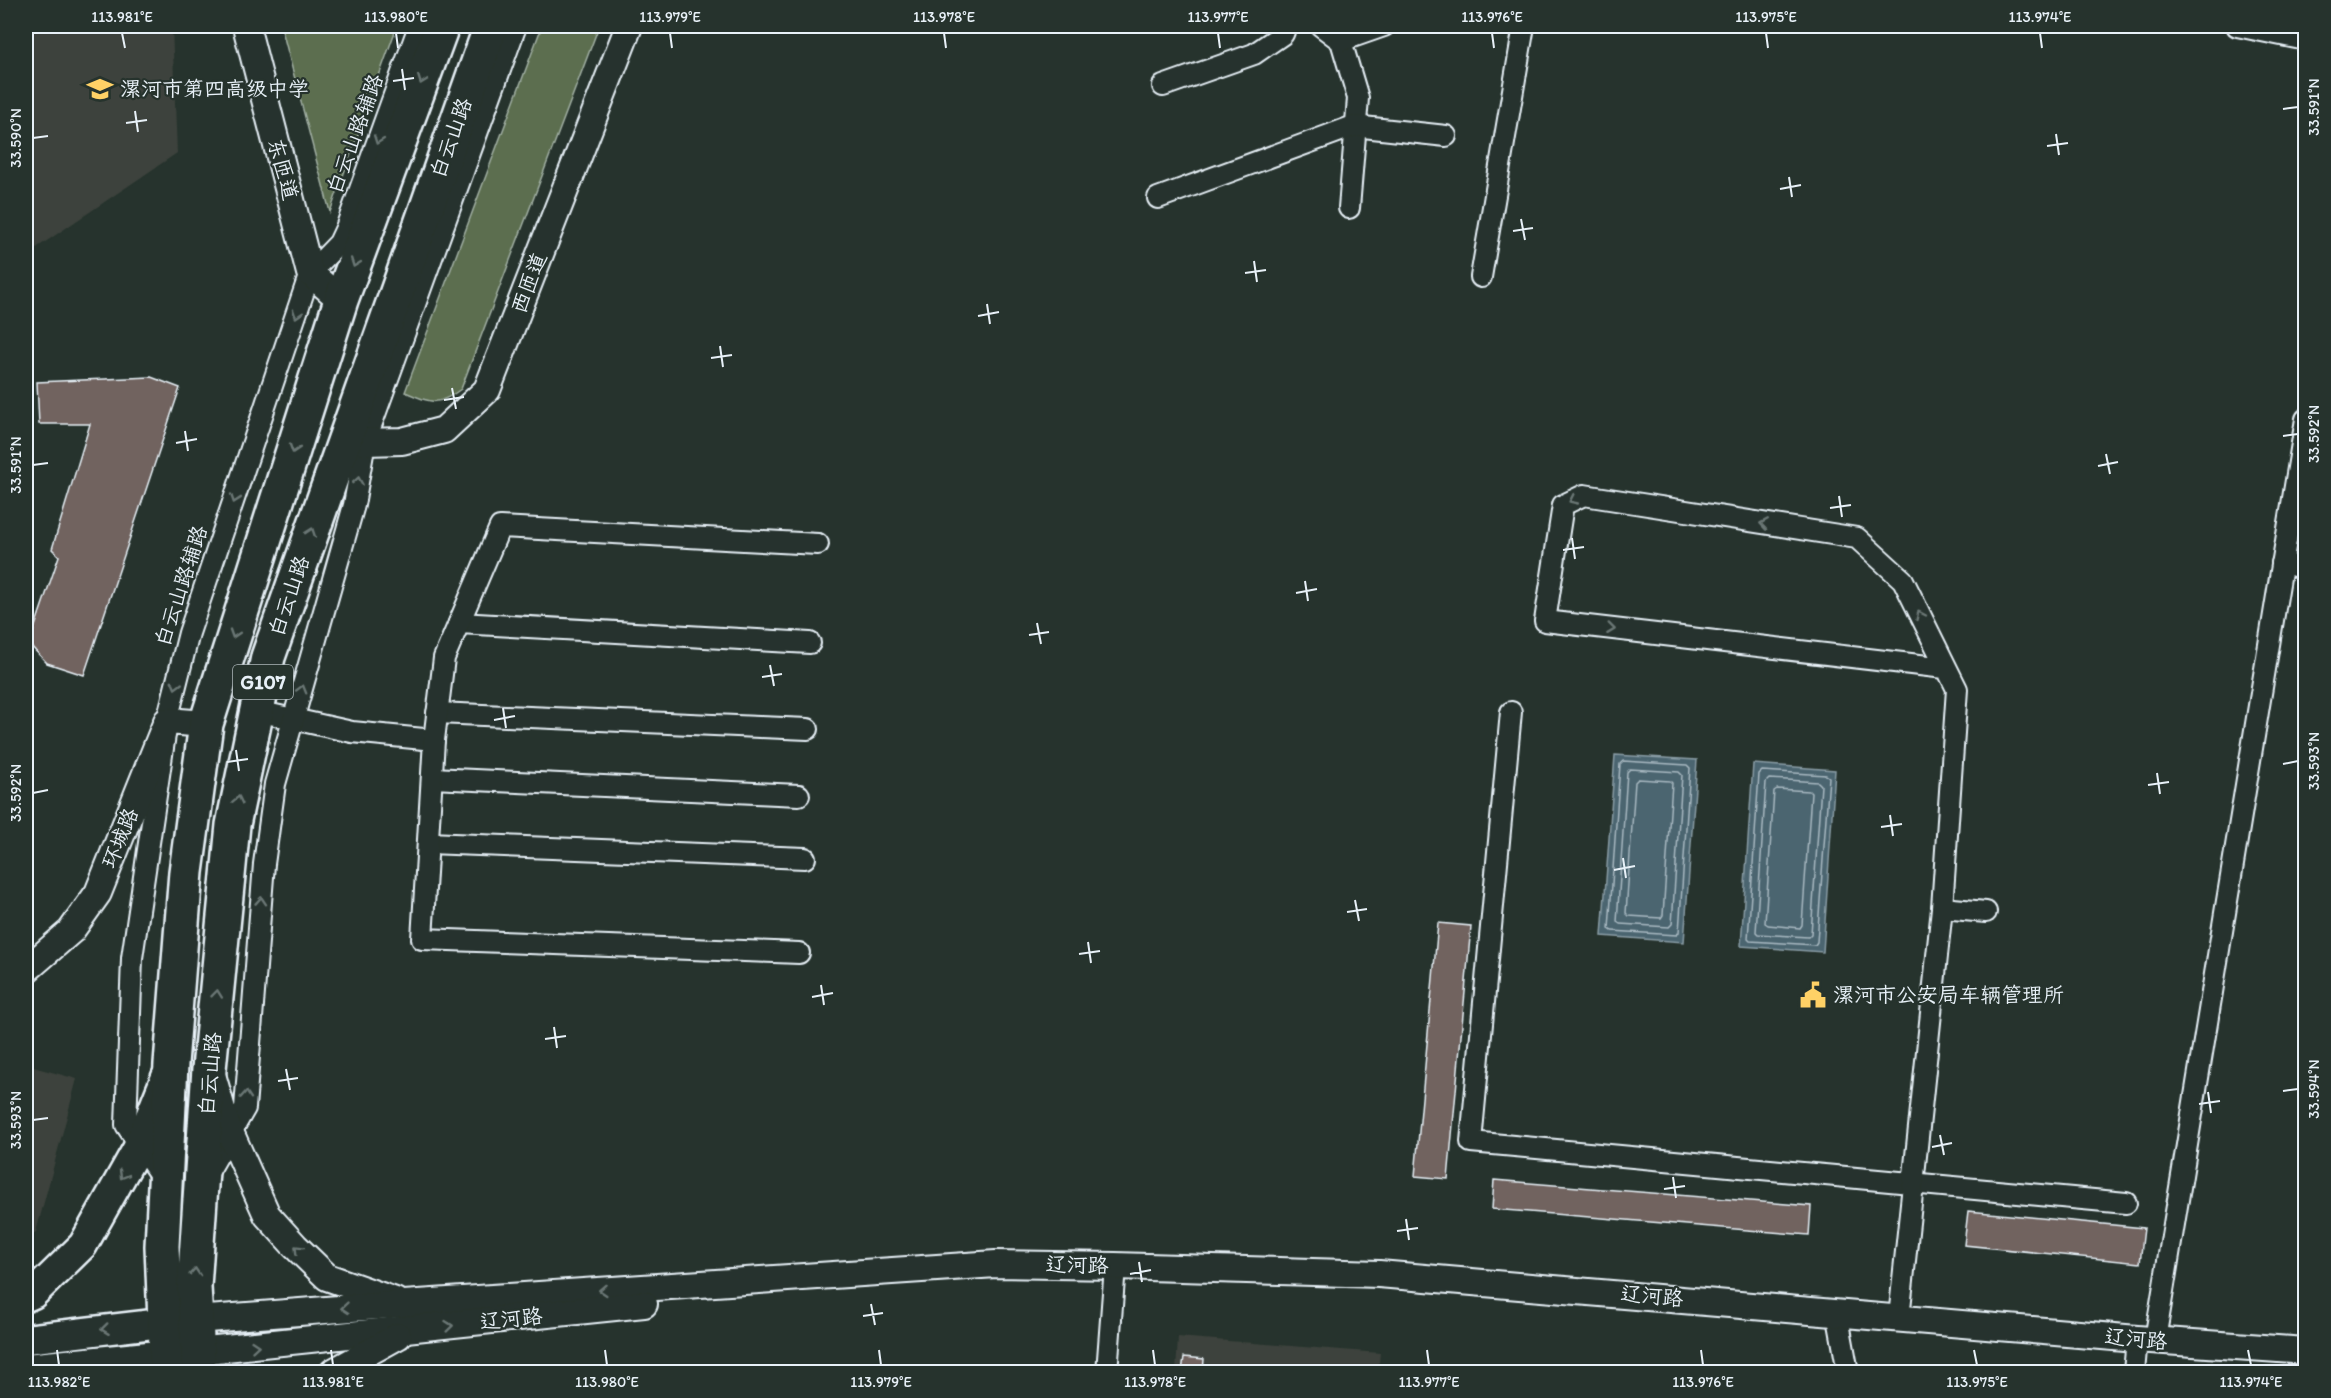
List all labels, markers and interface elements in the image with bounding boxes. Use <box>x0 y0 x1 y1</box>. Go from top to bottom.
text: 113.981°E <box>91 8 153 26</box>
text: 113.980°E <box>364 8 428 26</box>
text: 113.979°E <box>639 8 701 26</box>
text: 113.978°E <box>913 8 975 26</box>
text: 113.977°E <box>1187 8 1249 26</box>
text: 113.976°E <box>1461 8 1523 26</box>
text: 113.975°E <box>1735 8 1797 26</box>
text: 113.974°E <box>2009 8 2071 26</box>
street label: 白云山路辅路 <box>321 70 388 197</box>
school or university icon: 漯河市第四高级中学 <box>85 74 115 104</box>
one-way arrow <box>417 74 429 85</box>
place label: 漯河市第四高级中学 <box>120 76 309 101</box>
text: 33.591°N <box>2305 78 2323 136</box>
street label: 白云山路 <box>424 94 477 182</box>
text: 33.590°N <box>7 108 25 168</box>
one-way arrow <box>373 134 386 145</box>
street label: 东匝道 <box>263 135 304 203</box>
street label: 西匝道 <box>506 249 551 317</box>
one-way arrow <box>349 258 362 268</box>
one-way arrow <box>291 308 304 319</box>
text: 33.592°N <box>2305 405 2323 463</box>
text: 33.591°N <box>7 436 25 494</box>
one-way arrow <box>288 443 301 454</box>
one-way arrow <box>352 476 364 485</box>
one-way arrow <box>229 493 242 504</box>
one-way arrow <box>1568 493 1579 505</box>
one-way arrow <box>1760 518 1769 530</box>
street label: 白云山路辅路 <box>149 522 212 650</box>
one-way arrow <box>304 527 317 538</box>
street label: 白云山路 <box>263 552 314 640</box>
one-way arrow <box>1916 610 1928 621</box>
one-way arrow <box>1607 622 1616 635</box>
one-way arrow <box>229 628 241 639</box>
road number: G107 <box>233 665 293 699</box>
one-way arrow <box>171 679 183 689</box>
one-way arrow <box>295 684 307 695</box>
text: 33.593°N <box>2305 732 2323 790</box>
text: 33.592°N <box>7 764 25 822</box>
one-way arrow <box>231 796 244 806</box>
street label: 环城路 <box>96 804 143 872</box>
one-way arrow <box>254 896 267 905</box>
public building icon: 漯河市公安局车辆管理所 <box>1798 980 1828 1010</box>
place label: 漯河市公安局车辆管理所 <box>1833 982 2064 1007</box>
one-way arrow <box>210 990 223 999</box>
street label: 白云山路 <box>193 1031 226 1117</box>
text: 33.594°N <box>2305 1059 2323 1119</box>
one-way arrow <box>239 1090 252 1100</box>
text: 33.593°N <box>7 1091 25 1149</box>
one-way arrow <box>118 1169 130 1179</box>
one-way arrow <box>294 1245 304 1256</box>
street label: 辽河路 <box>1045 1251 1109 1278</box>
one-way arrow <box>188 1268 201 1277</box>
street label: 辽河路 <box>1620 1280 1685 1311</box>
one-way arrow <box>598 1284 607 1297</box>
one-way arrow <box>341 1301 350 1314</box>
street label: 辽河路 <box>478 1303 544 1334</box>
one-way arrow <box>444 1320 454 1333</box>
one-way arrow <box>101 1322 110 1335</box>
street label: 辽河路 <box>2104 1323 2169 1354</box>
one-way arrow <box>250 1340 260 1353</box>
text: 113.982°E <box>28 1373 90 1391</box>
text: 113.981°E <box>302 1373 364 1391</box>
text: 113.980°E <box>575 1373 639 1391</box>
text: 113.979°E <box>850 1373 912 1391</box>
text: 113.978°E <box>1124 1373 1186 1391</box>
text: 113.977°E <box>1398 1373 1460 1391</box>
text: 113.976°E <box>1672 1373 1734 1391</box>
text: 113.975°E <box>1946 1373 2008 1391</box>
text: 113.974°E <box>2220 1373 2282 1391</box>

